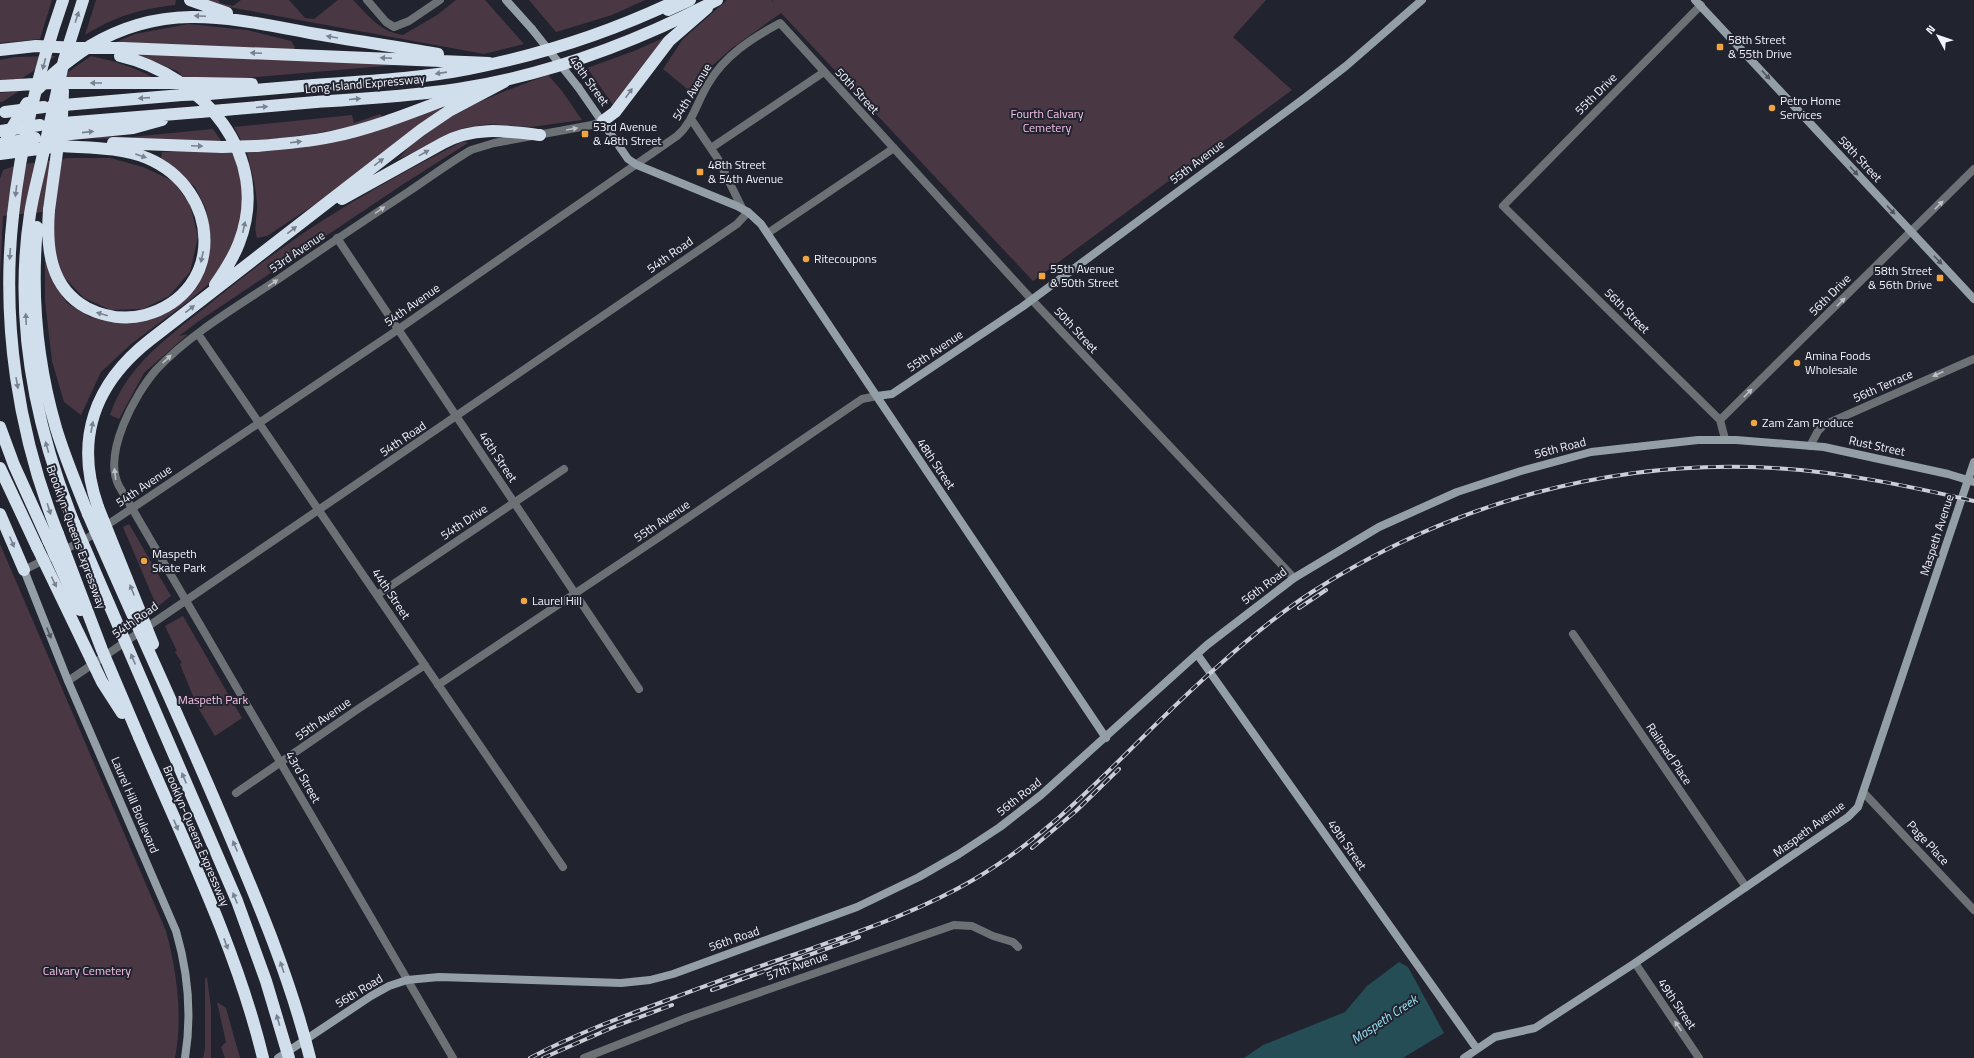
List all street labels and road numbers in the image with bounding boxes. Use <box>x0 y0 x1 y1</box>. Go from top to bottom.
street label: 48th Street <box>565 52 614 110</box>
street label: 54th Avenue <box>667 59 716 124</box>
street label: 50th Street <box>831 63 885 119</box>
street label: 55th Drive <box>1570 68 1621 119</box>
street label: Long Island Expressway <box>304 69 426 98</box>
street label: 58th Street <box>1834 131 1888 187</box>
street label: 55th Avenue <box>1165 135 1228 189</box>
street label: 53rd Avenue <box>265 226 329 277</box>
street label: 54th Road <box>643 232 697 277</box>
street label: 56th Drive <box>1804 269 1855 320</box>
street label: 54th Avenue <box>380 278 443 331</box>
street label: 56th Street <box>1600 284 1655 338</box>
street label: 50th Street <box>1050 302 1104 358</box>
street label: 55th Avenue <box>903 325 967 376</box>
street label: 56th Terrace <box>1850 364 1916 407</box>
street label: 54th Road <box>376 416 430 461</box>
street label: 46th Street <box>474 427 523 487</box>
street label: Rust Street <box>1847 430 1908 461</box>
street label: 56th Road <box>1532 432 1588 463</box>
street label: 48th Street <box>912 434 961 494</box>
street label: 54th Avenue <box>112 460 176 511</box>
street label: Brooklyn-Queens Expressway <box>42 462 111 612</box>
street label: Maspeth Avenue <box>1914 492 1959 578</box>
street label: 55th Avenue <box>630 495 694 546</box>
street label: 54th Drive <box>436 499 491 544</box>
street label: 56th Road <box>1237 562 1290 609</box>
street label: 44th Street <box>367 564 416 624</box>
street label: 54th Road <box>108 597 162 642</box>
street label: 55th Avenue <box>291 692 354 745</box>
street label: Railroad Place <box>1642 719 1697 789</box>
street label: 43rd Street <box>281 747 326 807</box>
street label: Laurel Hill Boulevard <box>107 753 164 856</box>
street label: Brooklyn-Queens Expressway <box>158 762 235 909</box>
street label: 56th Road <box>992 773 1045 820</box>
street label: Maspeth Avenue <box>1769 796 1849 861</box>
street label: 49th Street <box>1323 816 1372 874</box>
street label: Page Place <box>1903 816 1954 869</box>
street label: 56th Road <box>706 921 762 956</box>
street label: 57th Avenue <box>763 946 830 985</box>
street label: 56th Road <box>331 969 386 1012</box>
street label: 49th Street <box>1653 974 1702 1034</box>

